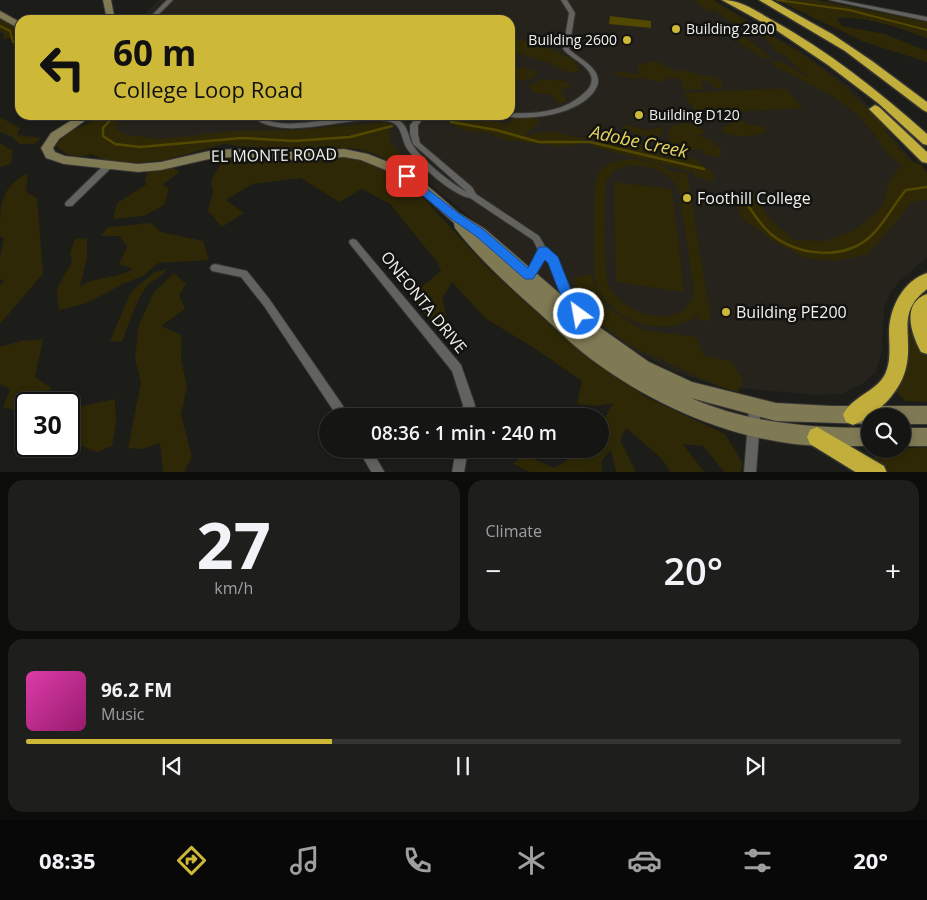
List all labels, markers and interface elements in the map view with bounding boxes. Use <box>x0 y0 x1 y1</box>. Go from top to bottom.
place label: Building 2800 <box>686 19 775 38</box>
marker: Building 2800 <box>670 23 682 35</box>
text: 60 m <box>113 29 196 76</box>
place label: Building 2600 <box>528 30 617 49</box>
marker: Building 2600 <box>621 34 633 46</box>
icon: left <box>30 35 95 100</box>
text: College Loop Road <box>113 74 303 104</box>
place label: Building D120 <box>649 105 740 124</box>
marker: Building D120 <box>633 109 645 121</box>
water label: Adobe Creek <box>586 119 691 163</box>
street label: EL MONTE ROAD <box>211 143 337 167</box>
pin <box>386 155 428 197</box>
icon: arrive <box>393 162 421 190</box>
place label: Foothill College <box>697 187 811 209</box>
marker: Foothill College <box>681 192 693 204</box>
street label: ONEONTA DRIVE <box>376 246 472 358</box>
position arrow <box>552 287 604 339</box>
place label: Building PE200 <box>736 301 847 323</box>
marker: Building PE200 <box>720 306 732 318</box>
speed limit sign: 30 <box>15 392 80 457</box>
map controls <box>861 408 911 458</box>
button: search <box>861 408 911 458</box>
text: 08:36 · 1 min · 240 m <box>371 420 557 446</box>
text: 27 <box>197 500 271 588</box>
text: Climate <box>486 520 542 542</box>
text: 20° <box>663 544 723 596</box>
text: − <box>486 551 502 589</box>
text: + <box>885 551 901 589</box>
text: km/h <box>214 577 253 599</box>
text: 96.2 FM <box>101 677 172 703</box>
text: Music <box>101 703 145 725</box>
icon: previous <box>158 752 186 780</box>
icon: pause <box>449 752 477 780</box>
icon: next <box>741 752 769 780</box>
icon: directions <box>174 843 209 878</box>
icon: music <box>287 843 322 878</box>
icon: phone <box>400 843 435 878</box>
icon: climate <box>514 843 549 878</box>
icon: car <box>627 843 662 878</box>
icon: filters <box>740 843 775 878</box>
text: 08:35 <box>39 845 96 875</box>
text: 20° <box>853 845 888 875</box>

